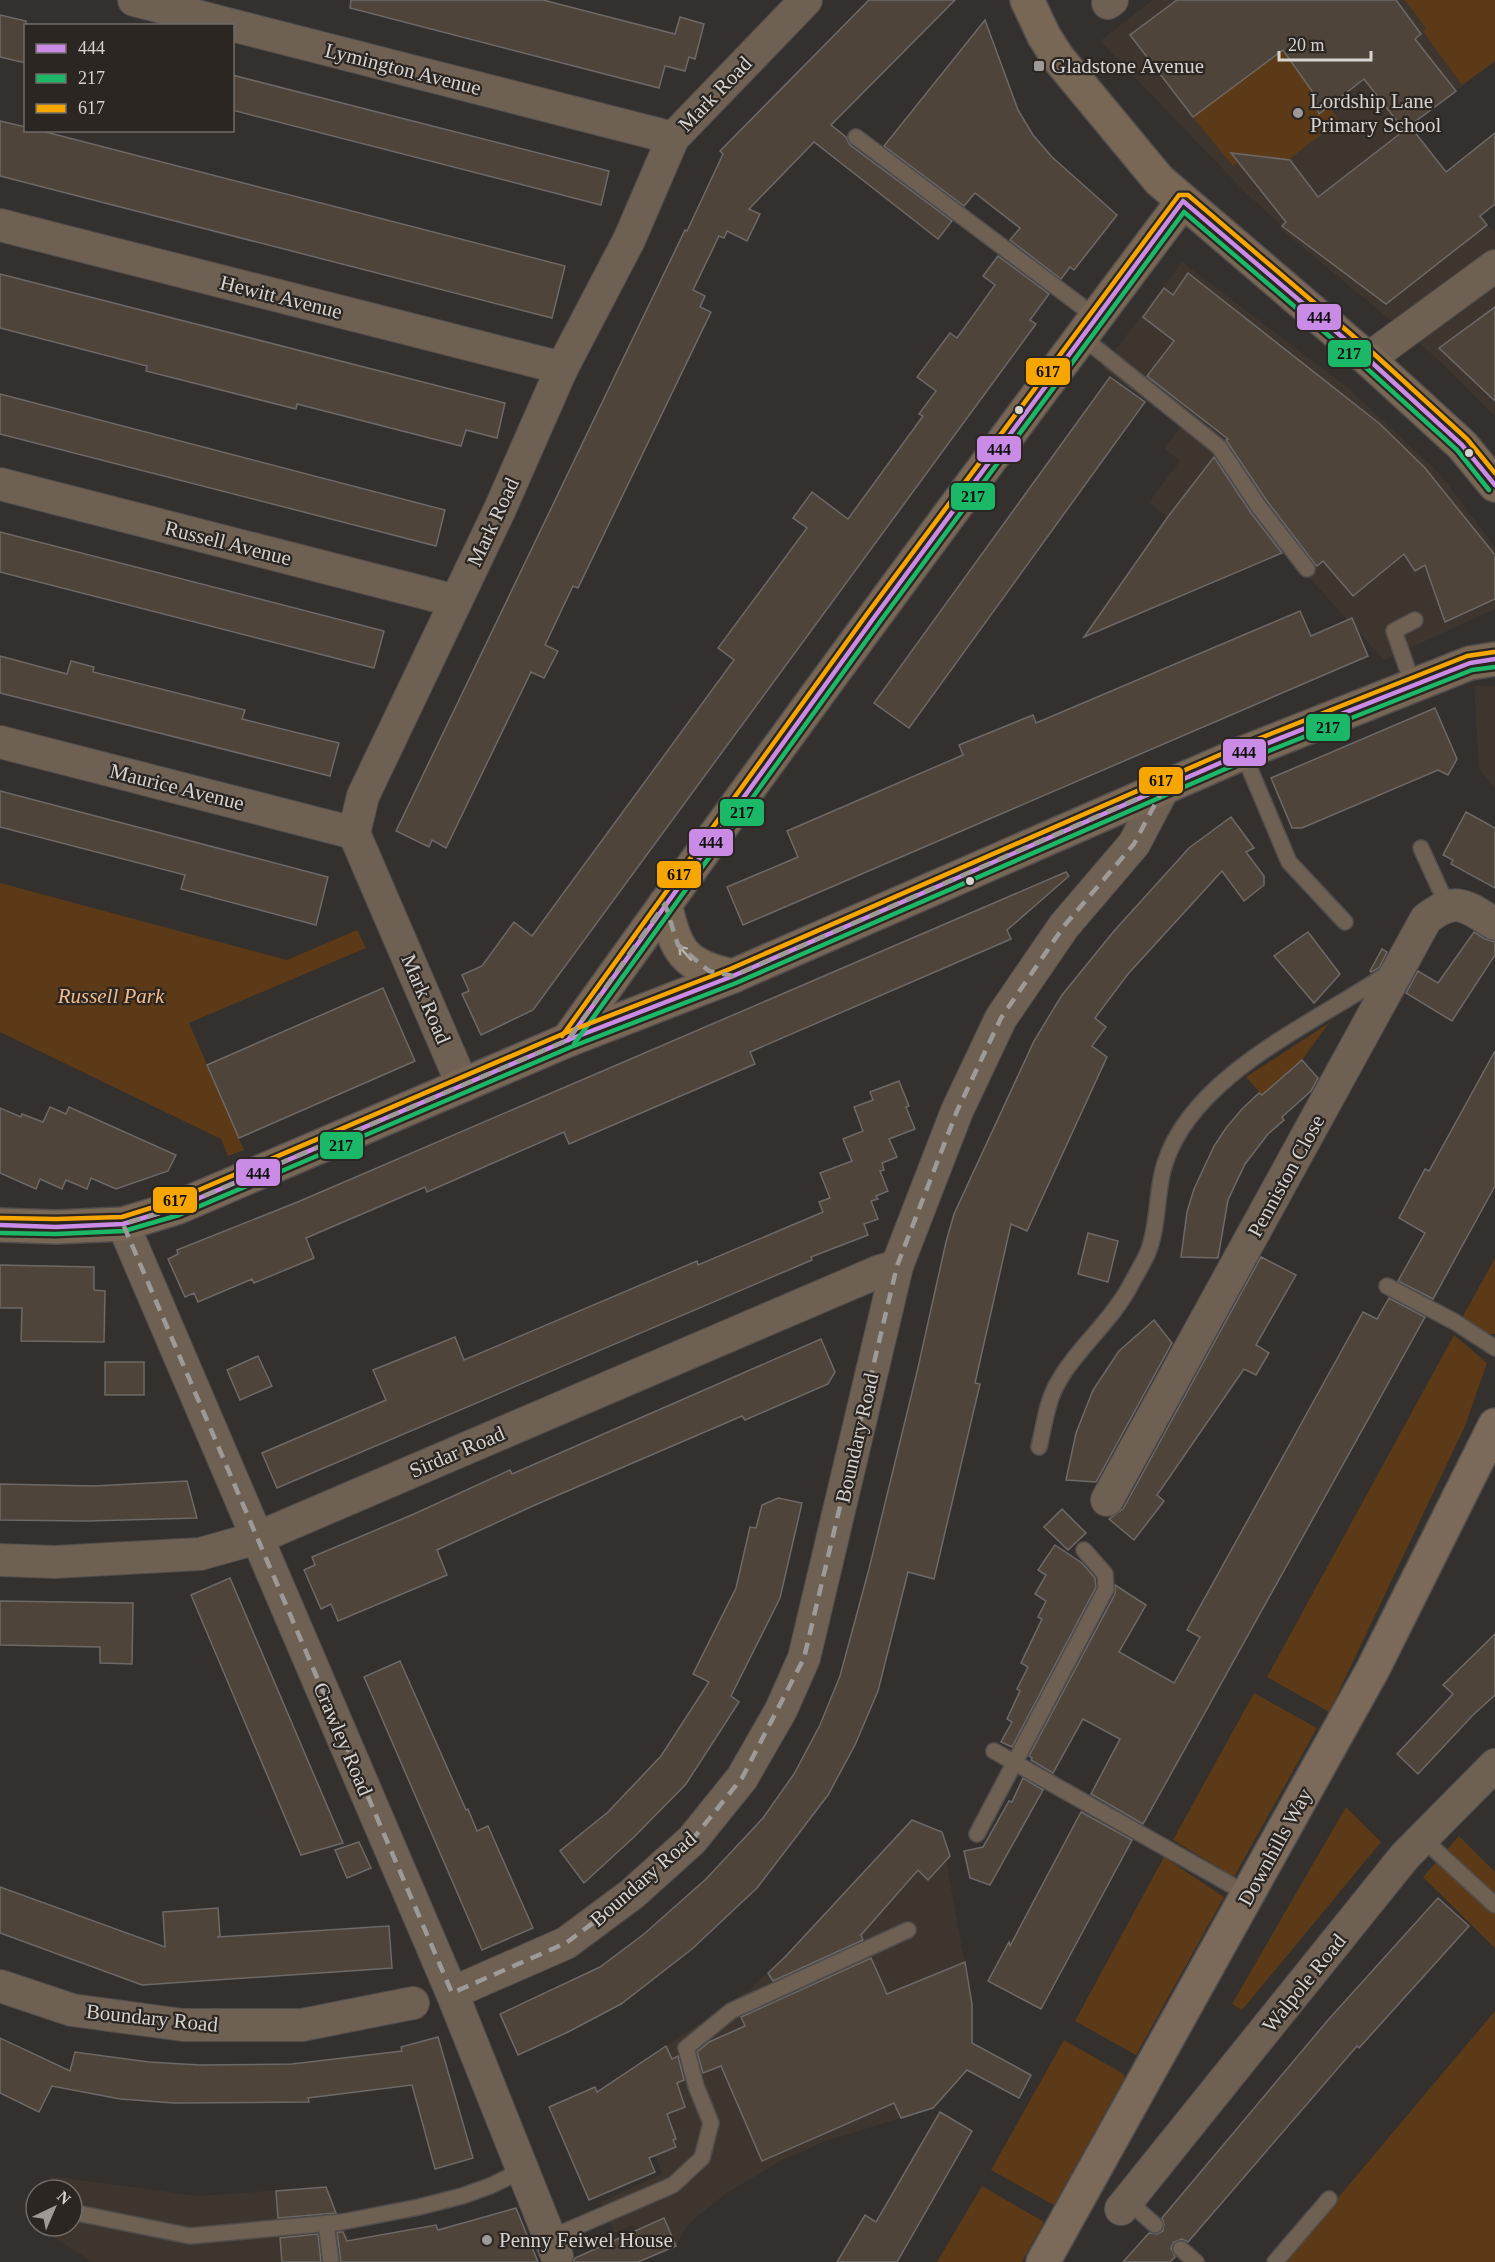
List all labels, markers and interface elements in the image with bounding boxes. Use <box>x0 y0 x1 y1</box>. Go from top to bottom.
legend <box>24 24 234 132</box>
scale bar <box>1279 24 1370 62</box>
text: 20 m <box>1288 35 1325 55</box>
text: 444 <box>78 38 105 58</box>
street label: Lymington Avenue <box>322 38 484 100</box>
street label: Mark Road <box>673 51 757 137</box>
place label: Gladstone Avenue <box>1051 54 1204 78</box>
marker: Gladstone Avenue <box>1032 59 1046 73</box>
text: 217 <box>78 68 105 88</box>
place label: Lordship Lane Primary School <box>1310 89 1441 137</box>
text: 617 <box>78 98 105 118</box>
marker: Lordship Lane Primary School <box>1291 106 1305 120</box>
street label: Hewitt Avenue <box>217 270 345 324</box>
line badge: 444 <box>1296 303 1342 331</box>
text: 444 <box>1307 309 1331 326</box>
line badge: 217 <box>1327 339 1372 368</box>
text: 217 <box>1337 345 1361 362</box>
line badge: 617 <box>1025 357 1071 386</box>
text: 617 <box>1036 363 1060 380</box>
unlabelled marker <box>1013 404 1025 416</box>
line badge: 444 <box>976 435 1022 463</box>
text: 444 <box>987 441 1011 458</box>
unlabelled marker <box>1463 447 1475 459</box>
street label: Mark Road <box>462 473 524 570</box>
line badge: 217 <box>950 482 996 511</box>
text: 217 <box>961 488 985 505</box>
street label: Russell Avenue <box>162 516 294 570</box>
line badge: 217 <box>1305 713 1351 742</box>
text: 217 <box>1316 719 1340 736</box>
line badge: 444 <box>1222 738 1267 767</box>
text: 444 <box>1232 744 1256 761</box>
street label: Maurice Avenue <box>107 759 247 815</box>
line badge: 617 <box>1138 766 1184 795</box>
text: 617 <box>1149 772 1173 789</box>
line badge: 217 <box>719 798 765 827</box>
text: 217 <box>730 804 754 821</box>
line badge: 444 <box>688 828 734 857</box>
text: 444 <box>699 834 723 851</box>
line badge: 617 <box>656 860 702 889</box>
text: 617 <box>667 866 691 883</box>
unlabelled marker <box>964 875 976 887</box>
one-way arrow <box>678 946 692 961</box>
street label: Mark Road <box>396 951 456 1048</box>
park label: Russell Park <box>57 984 165 1008</box>
street label: Penniston Close <box>1243 1111 1329 1241</box>
line badge: 217 <box>319 1131 364 1160</box>
text: 217 <box>329 1137 353 1154</box>
line badge: 444 <box>235 1158 281 1187</box>
text: 444 <box>246 1165 270 1182</box>
line badge: 617 <box>152 1186 198 1214</box>
text: 617 <box>163 1192 187 1209</box>
street label: Boundary Road <box>830 1370 884 1505</box>
street label: Sirdar Road <box>406 1421 509 1483</box>
street label: Crawley Road <box>308 1679 378 1800</box>
street label: Downhills Way <box>1233 1784 1317 1910</box>
street label: Boundary Road <box>585 1826 701 1931</box>
street label: Walpole Road <box>1257 1929 1351 2037</box>
street label: Boundary Road <box>85 1999 220 2037</box>
north arrow <box>24 2178 84 2238</box>
text: N <box>54 2187 74 2208</box>
place label: Penny Feiwel House <box>499 2228 673 2252</box>
marker: Penny Feiwel House <box>480 2233 494 2247</box>

